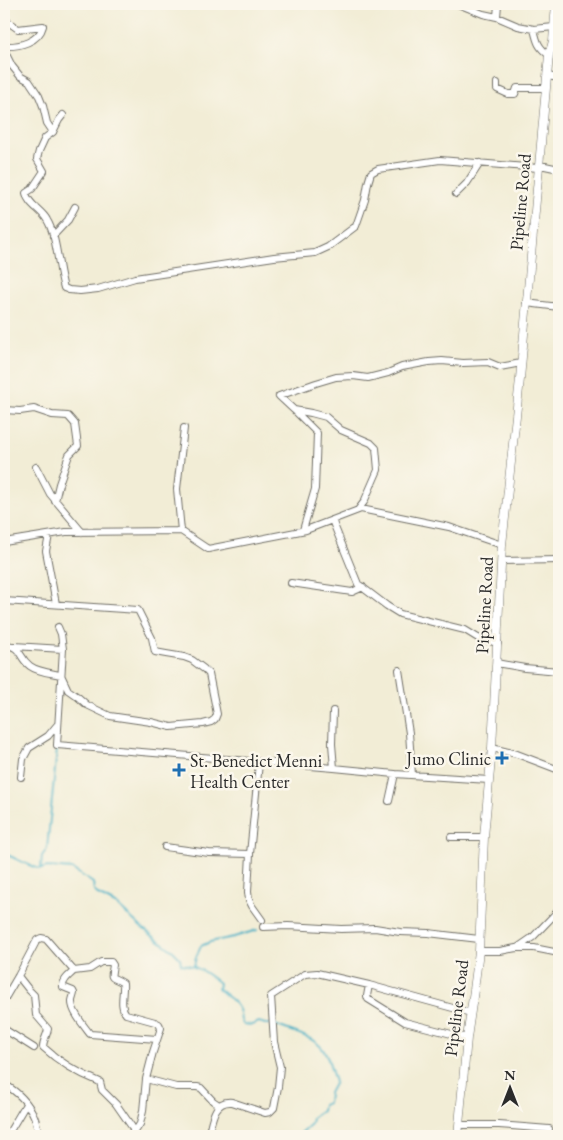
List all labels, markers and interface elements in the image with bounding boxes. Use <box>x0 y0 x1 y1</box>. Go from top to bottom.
street label: Pipeline Road <box>504 152 536 251</box>
street label: Pipeline Road <box>470 555 498 654</box>
place label: Jumo Clinic <box>404 747 491 770</box>
place label: St. Benedict Menni Health Center <box>190 749 323 793</box>
marker: Jumo Clinic <box>495 751 509 765</box>
marker: St. Benedict Menni Health Center <box>172 763 186 777</box>
street label: Pipeline Road <box>439 957 473 1058</box>
north arrow <box>486 1062 536 1112</box>
text: N <box>504 1066 516 1084</box>

